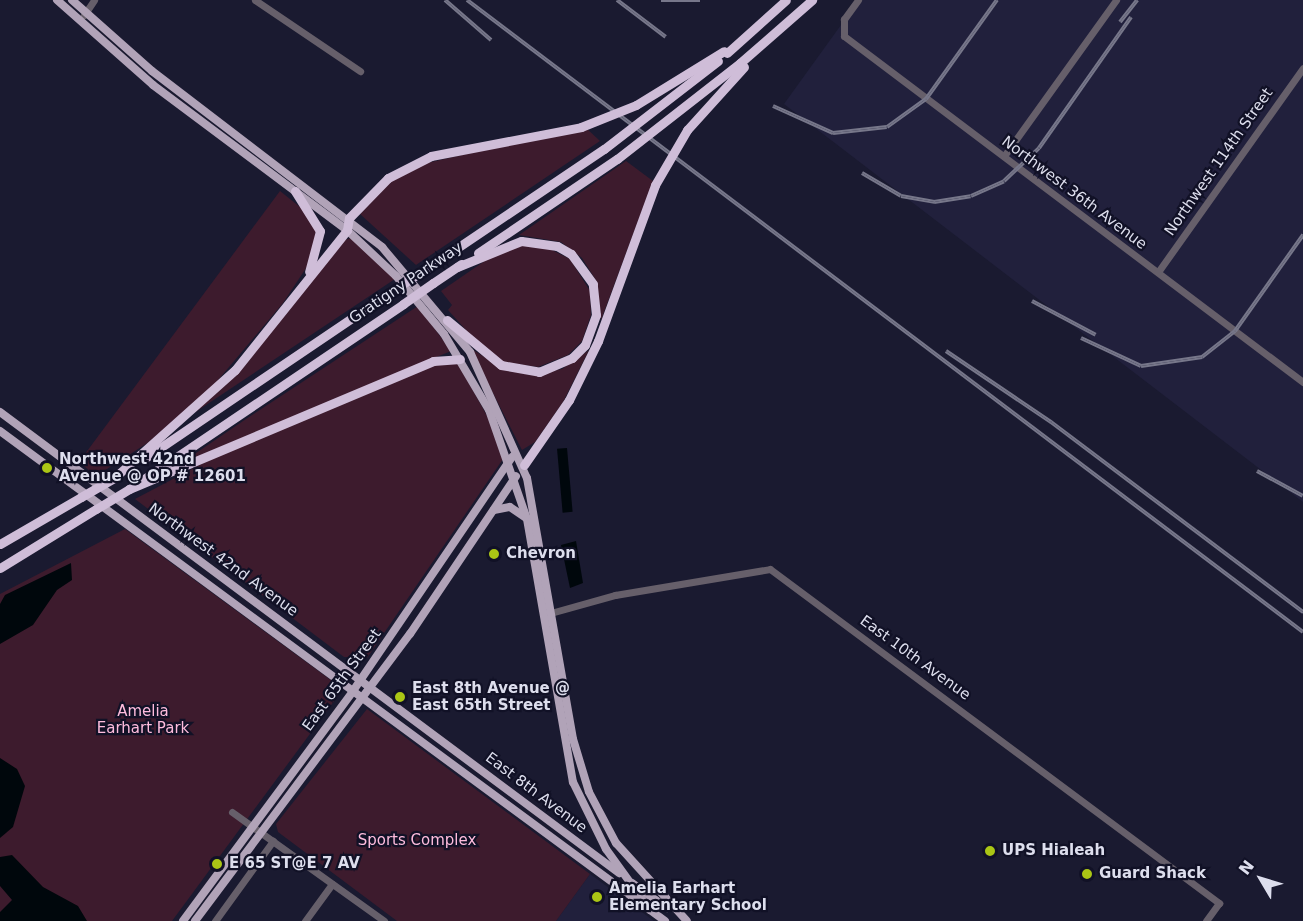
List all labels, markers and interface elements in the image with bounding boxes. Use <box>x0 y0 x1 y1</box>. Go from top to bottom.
street label: Northwest 114th Street <box>1161 85 1277 239</box>
street label: Northwest 36th Avenue <box>998 133 1150 253</box>
street label: Gratigny Parkway <box>346 239 466 327</box>
place label: Northwest 42nd Avenue @ OP # 12601 <box>59 450 246 485</box>
marker: Northwest 42nd Avenue @ OP # 12601 <box>40 461 54 475</box>
street label: Northwest 42nd Avenue <box>145 500 301 620</box>
place label: Chevron <box>506 545 576 563</box>
marker: Chevron <box>487 547 501 561</box>
street label: East 10th Avenue <box>856 612 974 704</box>
street label: East 65th Street <box>299 625 385 735</box>
place label: East 8th Avenue @ East 65th Street <box>412 679 570 714</box>
marker: East 8th Avenue @ East 65th Street <box>393 690 407 704</box>
park label: Amelia Earhart Park <box>97 702 189 737</box>
street label: East 8th Avenue <box>482 749 590 837</box>
park label: Sports Complex <box>358 832 476 850</box>
place label: UPS Hialeah <box>1002 842 1105 860</box>
marker: UPS Hialeah <box>983 844 997 858</box>
north arrow <box>1231 849 1291 909</box>
place label: E 65 ST@E 7 AV <box>229 855 360 873</box>
text: N <box>1235 856 1258 879</box>
marker: E 65 ST@E 7 AV <box>210 857 224 871</box>
place label: Guard Shack <box>1099 865 1206 883</box>
marker: Guard Shack <box>1080 867 1094 881</box>
place label: Amelia Earhart Elementary School <box>609 879 767 914</box>
marker: Amelia Earhart Elementary School <box>590 890 604 904</box>

